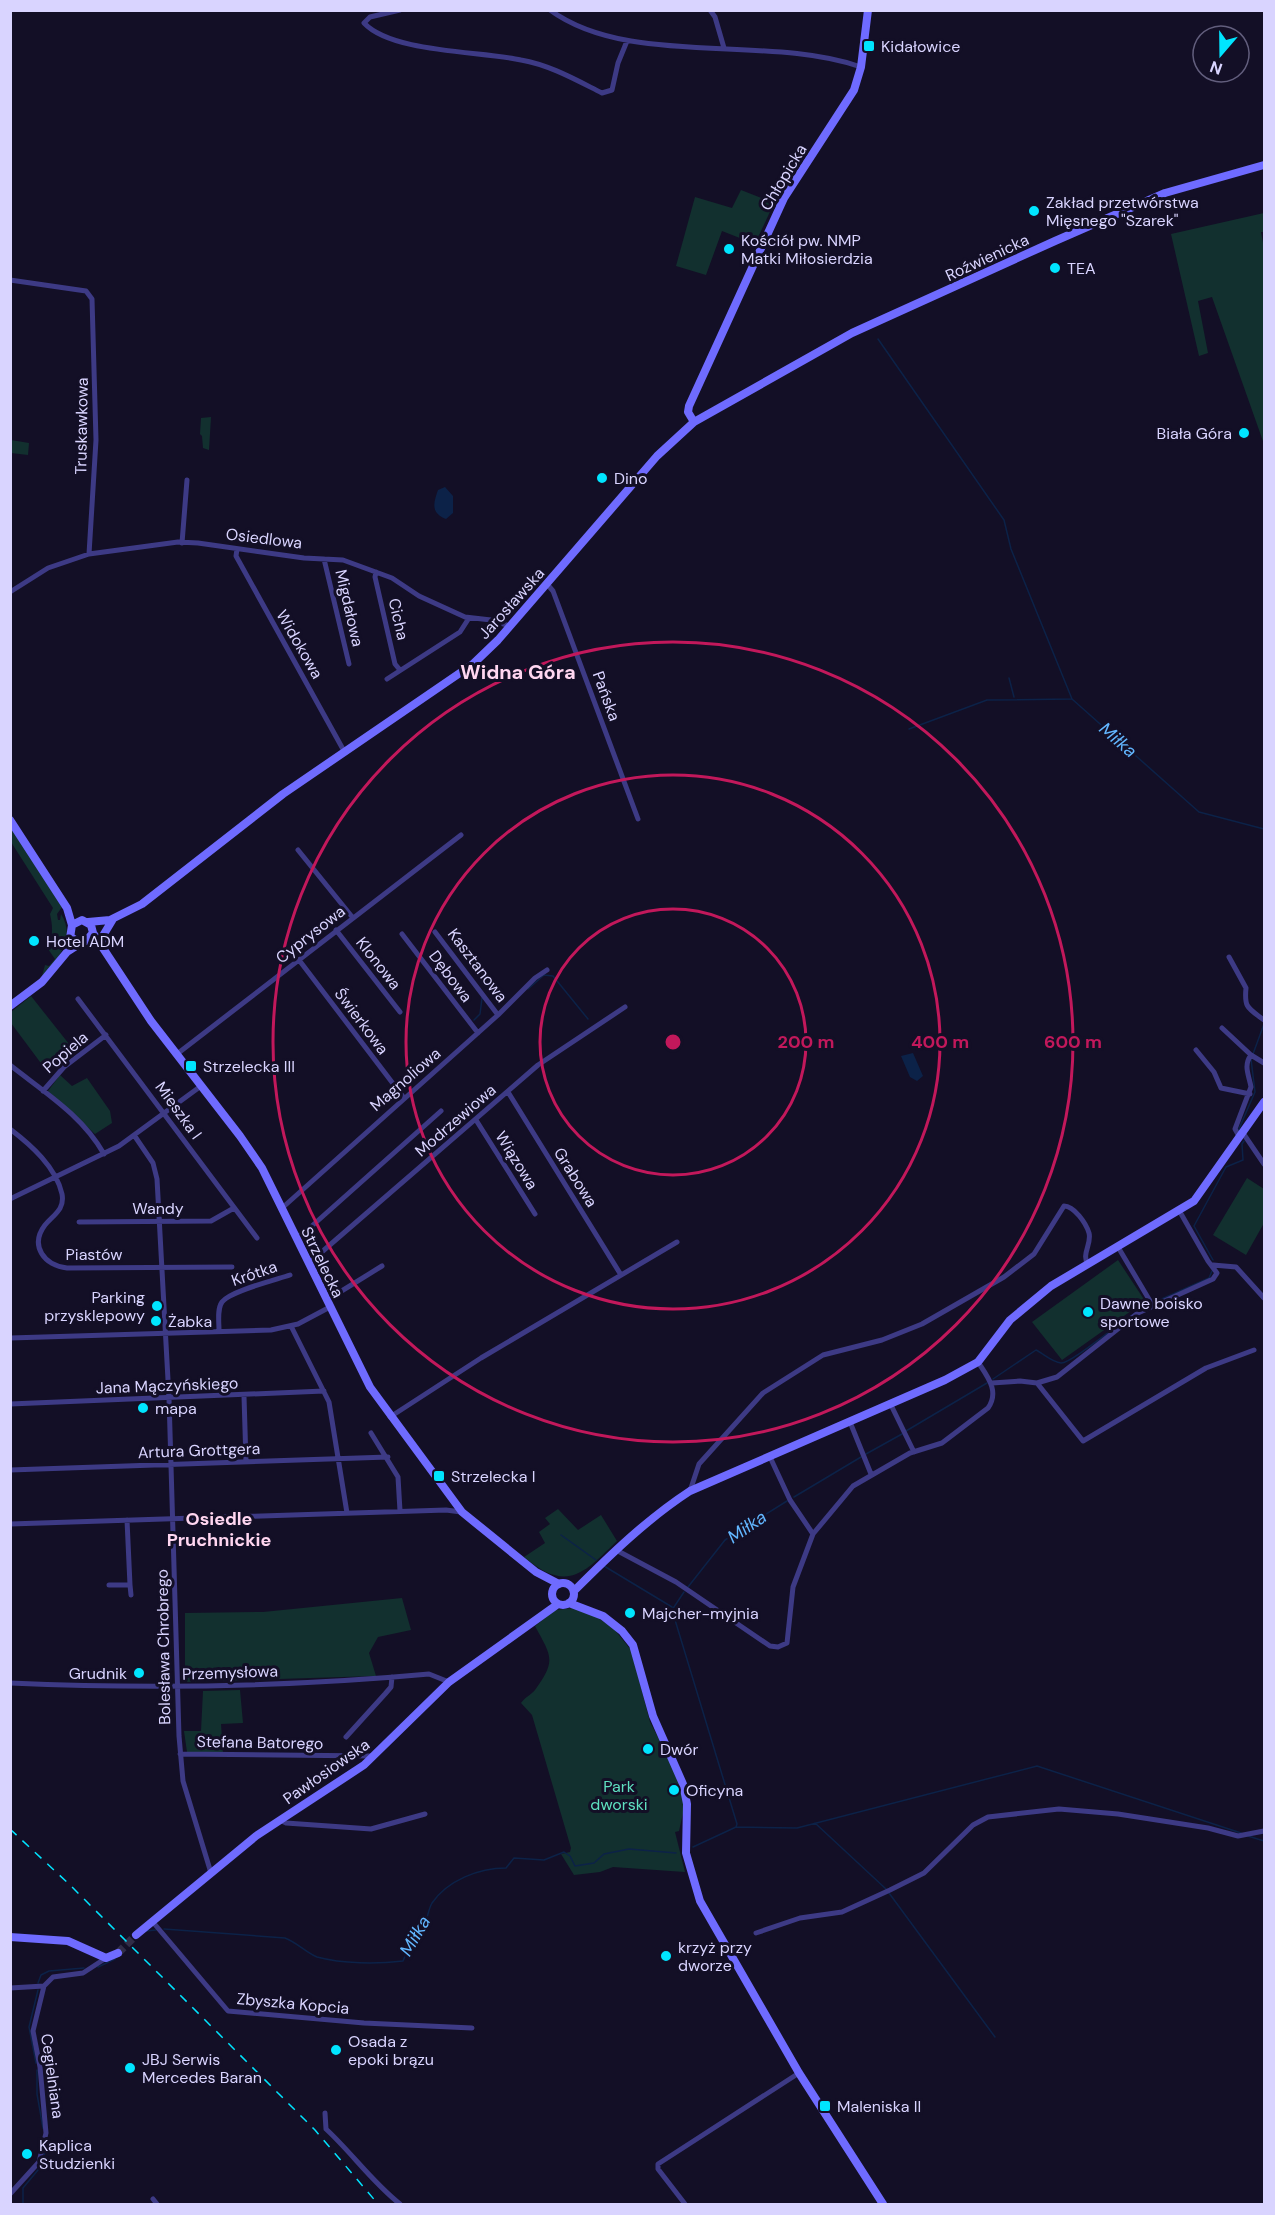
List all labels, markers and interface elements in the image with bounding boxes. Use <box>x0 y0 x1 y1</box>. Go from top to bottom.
north arrow <box>1191 24 1251 84</box>
place label: Kidałowice <box>881 36 960 57</box>
marker: Kidałowice <box>862 39 876 53</box>
text: N <box>1207 56 1225 79</box>
street label: Chłopicka <box>755 140 811 214</box>
place label: Zakład przetwórstwa Mięsnego "Szarek" <box>1046 192 1199 231</box>
marker: Zakład przetwórstwa Mięsnego "Szarek" <box>1027 204 1041 218</box>
street label: Roźwienicka <box>942 229 1032 286</box>
place label: Kościół pw. NMP Matki Miłosierdzia <box>741 230 873 269</box>
marker: Kościół pw. NMP Matki Miłosierdzia <box>722 242 736 256</box>
place label: TEA <box>1067 258 1096 279</box>
marker: TEA <box>1048 261 1062 275</box>
street label: Truskawkowa <box>70 377 93 475</box>
place label: Biała Góra <box>1157 423 1232 444</box>
marker: Biała Góra <box>1237 426 1251 440</box>
place label: Dino <box>614 468 648 489</box>
marker: Dino <box>595 471 609 485</box>
street label: Osiedlowa <box>225 523 303 554</box>
street label: Jarosławska <box>474 563 549 644</box>
street label: Migdałowa <box>330 568 369 649</box>
street label: Cicha <box>384 596 414 642</box>
street label: Widokowa <box>271 606 328 682</box>
district label: Widna Góra <box>460 659 576 685</box>
street label: Pańska <box>588 668 625 724</box>
water label: Miłka <box>1094 717 1142 763</box>
street label: Cyprysowa <box>271 901 349 968</box>
street label: Kasztanowa <box>443 924 512 1006</box>
place label: Hotel ADM <box>46 931 124 952</box>
street label: Klonowa <box>351 933 406 994</box>
marker: Hotel ADM <box>27 934 41 948</box>
street label: Dębowa <box>424 946 477 1007</box>
street label: Świerkowa <box>330 984 393 1059</box>
street label: Popiela <box>38 1027 92 1078</box>
text: 200 m <box>778 1030 834 1054</box>
text: 400 m <box>911 1030 969 1054</box>
text: 600 m <box>1044 1030 1102 1054</box>
centre of rings <box>663 1032 683 1052</box>
street label: Magnoliowa <box>366 1043 445 1116</box>
place label: Strzelecka III <box>203 1056 295 1077</box>
marker: Strzelecka III <box>184 1059 198 1073</box>
street label: Mieszka I <box>151 1077 207 1143</box>
street label: Modrzewiowa <box>410 1079 500 1161</box>
street label: Wiązowa <box>490 1127 543 1193</box>
street label: Grabowa <box>549 1143 602 1211</box>
street label: Wandy <box>132 1198 184 1219</box>
street label: Strzelecka <box>296 1223 349 1301</box>
street label: Piastów <box>66 1244 122 1265</box>
street label: Krótka <box>228 1256 280 1291</box>
place label: Parking przysklepowy <box>44 1287 145 1326</box>
place label: Dawne boisko sportowe <box>1100 1293 1203 1332</box>
marker: Parking przysklepowy <box>150 1299 164 1313</box>
marker: Dawne boisko sportowe <box>1081 1305 1095 1319</box>
place label: Żabka <box>168 1311 212 1332</box>
marker: Żabka <box>149 1314 163 1328</box>
street label: Jana Mączyńskiego <box>95 1373 239 1398</box>
place label: mapa <box>155 1398 197 1419</box>
marker: mapa <box>136 1401 150 1415</box>
street label: Artura Grottgera <box>137 1438 261 1463</box>
place label: Strzelecka I <box>451 1466 535 1487</box>
marker: Strzelecka I <box>432 1469 446 1483</box>
water label: Miłka <box>723 1505 771 1549</box>
district label: Osiedle Pruchnickie <box>167 1507 272 1552</box>
street label: Bolesława Chrobrego <box>152 1569 175 1725</box>
place label: Majcher-myjnia <box>642 1603 759 1624</box>
marker: Majcher-myjnia <box>623 1606 637 1620</box>
street label: Przemysłowa <box>182 1660 278 1685</box>
place label: Grudnik <box>69 1663 127 1684</box>
marker: Grudnik <box>132 1666 146 1680</box>
street label: Stefana Batorego <box>196 1731 324 1754</box>
street label: Pawłosiowska <box>279 1734 374 1809</box>
place label: Dwór <box>660 1739 698 1760</box>
marker: Dwór <box>641 1742 655 1756</box>
park label: Park dworski <box>590 1776 648 1815</box>
place label: Oficyna <box>686 1780 743 1801</box>
marker: Oficyna <box>667 1783 681 1797</box>
water label: Miłka <box>394 1911 436 1960</box>
place label: krzyż przy dworze <box>678 1937 752 1976</box>
marker: krzyż przy dworze <box>659 1949 673 1963</box>
street label: Zbyszka Kopcia <box>236 1988 350 2019</box>
place label: Osada z epoki brązu <box>348 2031 434 2070</box>
street label: Cegielniana <box>36 2032 69 2120</box>
marker: Osada z epoki brązu <box>329 2043 343 2057</box>
place label: JBJ Serwis Mercedes Baran <box>142 2049 262 2088</box>
marker: JBJ Serwis Mercedes Baran <box>123 2061 137 2075</box>
place label: Maleniska II <box>837 2096 921 2117</box>
marker: Maleniska II <box>818 2099 832 2113</box>
place label: Kaplica Studzienki <box>39 2135 115 2174</box>
marker: Kaplica Studzienki <box>20 2147 34 2161</box>

